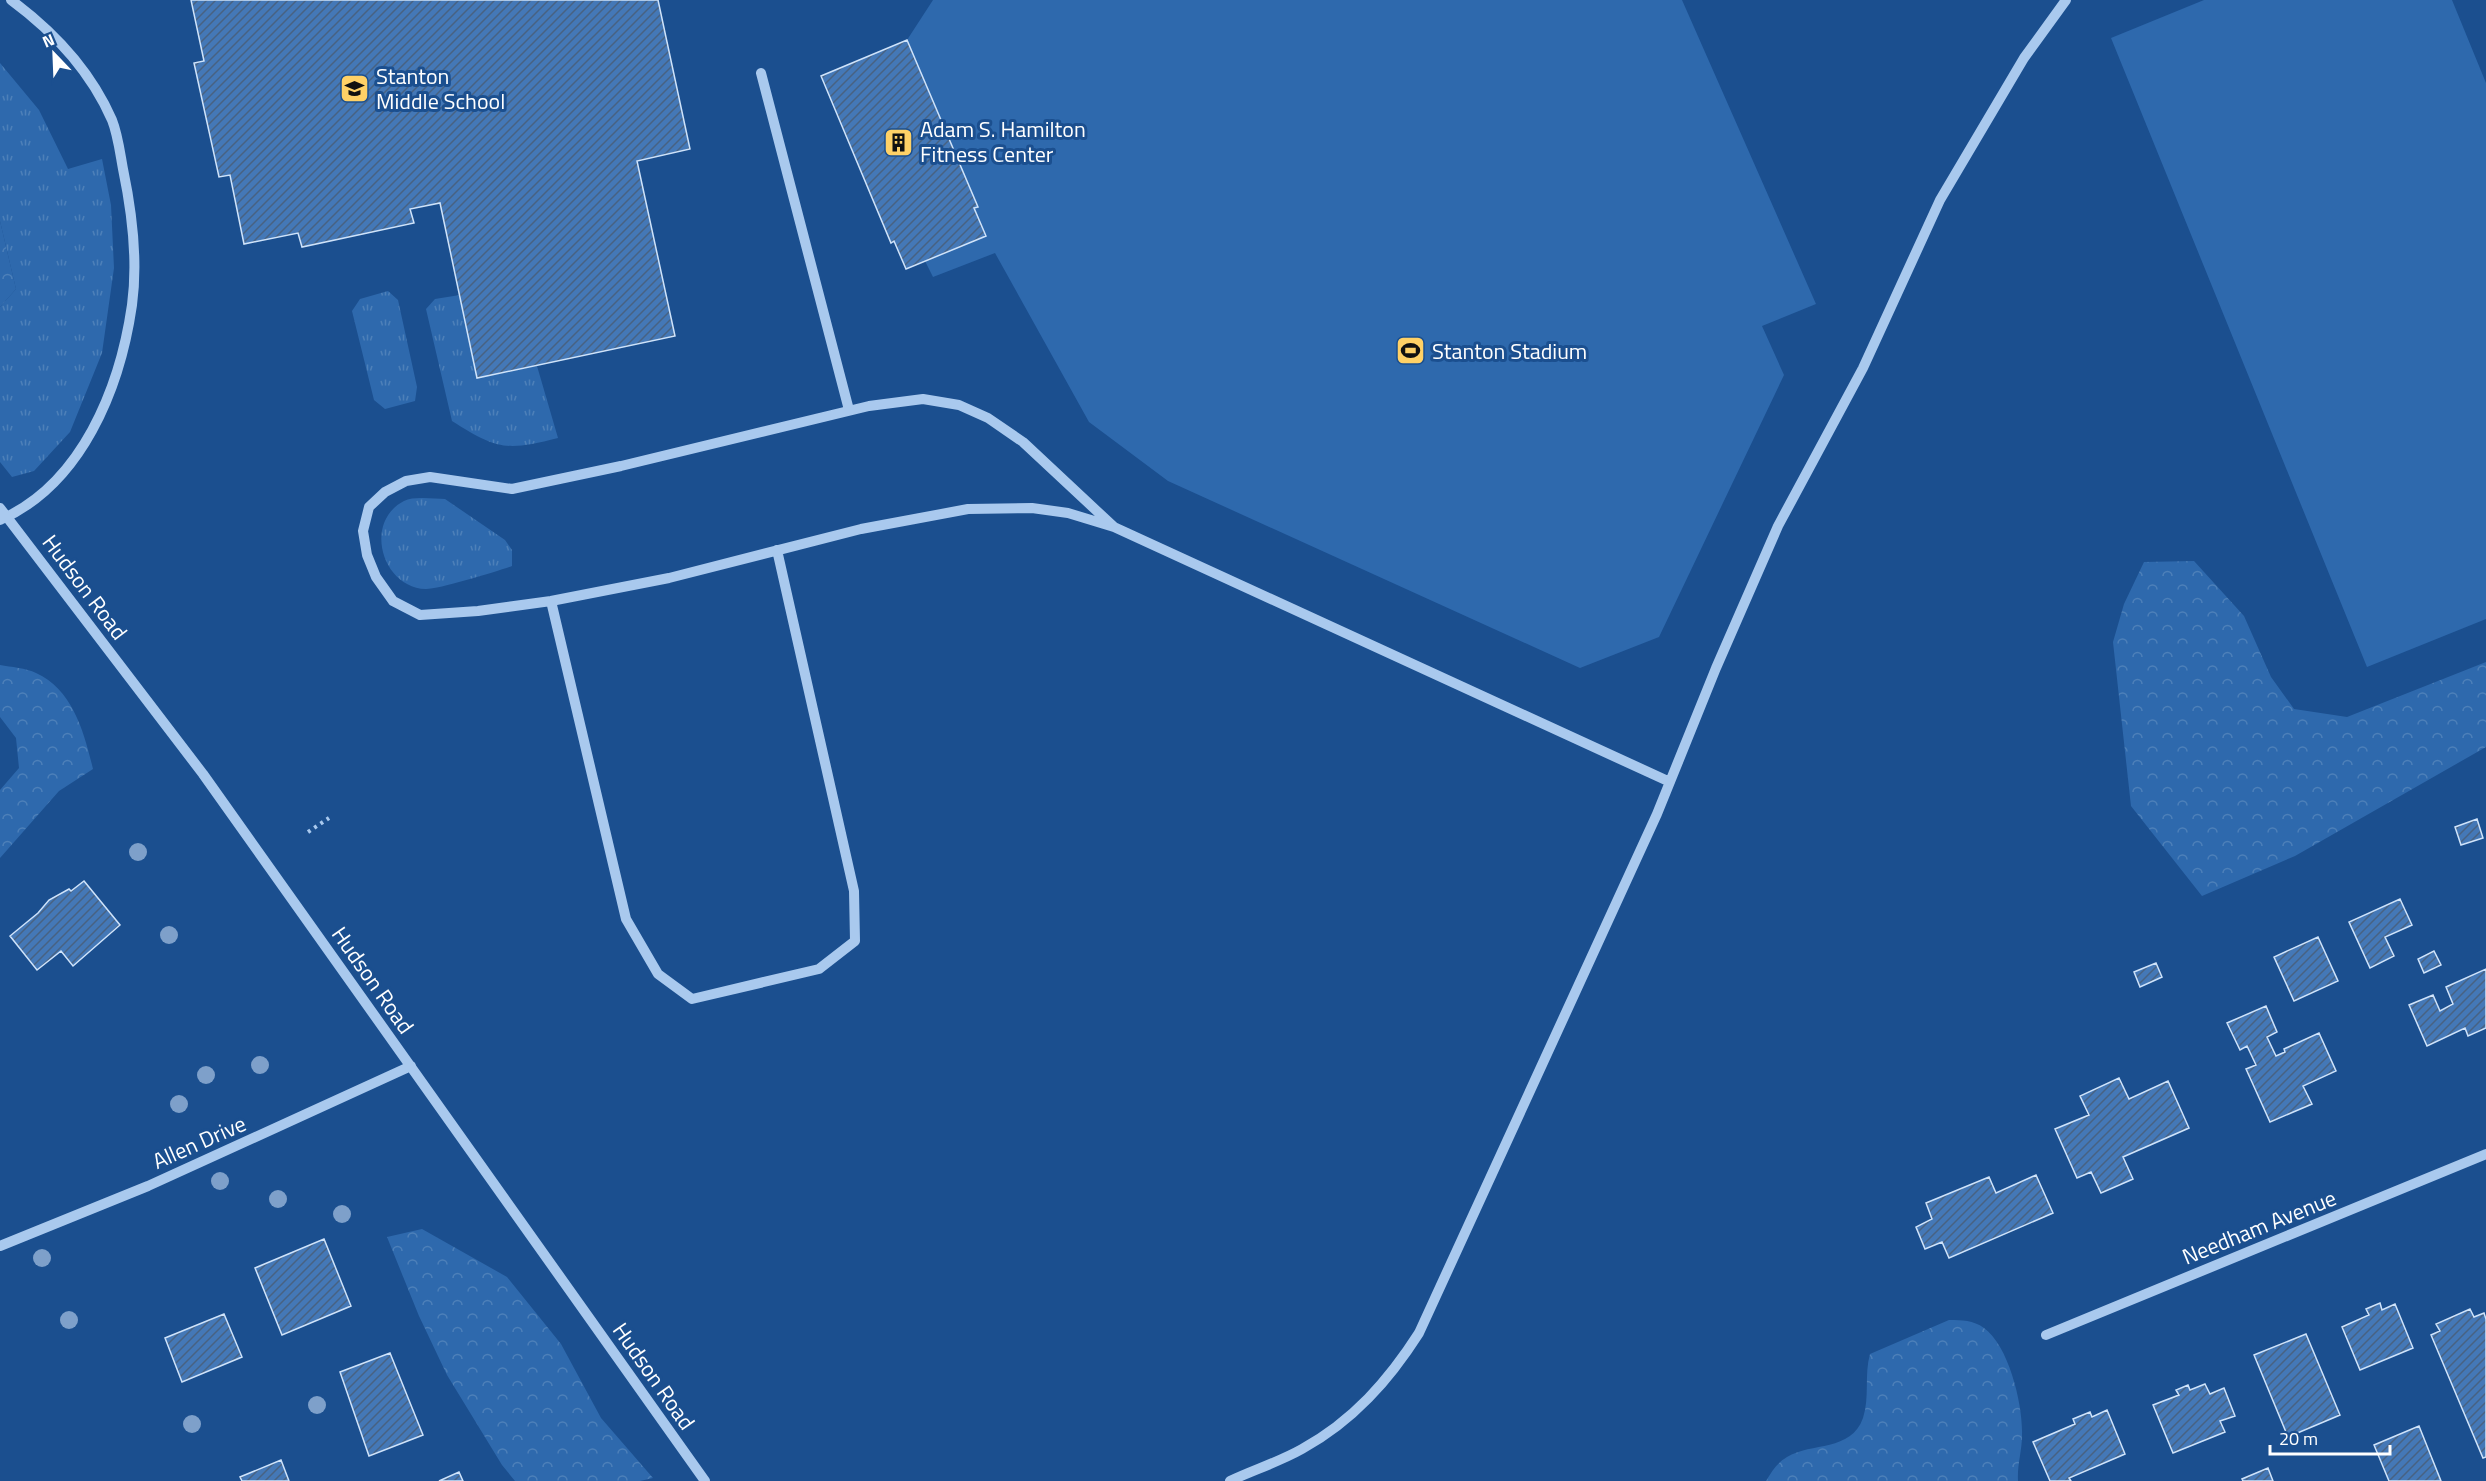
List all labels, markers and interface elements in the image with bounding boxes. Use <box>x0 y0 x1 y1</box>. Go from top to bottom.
north arrow <box>24 24 84 84</box>
text: N <box>38 27 58 53</box>
place label: Stanton Middle School <box>376 59 505 118</box>
school or university icon: Stanton Middle School <box>339 73 371 105</box>
place label: Adam S. Hamilton Fitness Center <box>920 112 1086 171</box>
building icon: Adam S. Hamilton Fitness Center <box>883 126 915 158</box>
place label: Stanton Stadium <box>1432 334 1587 368</box>
sports icon: Stanton Stadium <box>1395 335 1427 367</box>
street label: Hudson Road <box>34 527 136 647</box>
street label: Hudson Road <box>323 919 423 1041</box>
street label: Allen Drive <box>147 1106 251 1178</box>
street label: Needham Avenue <box>2177 1181 2341 1273</box>
street label: Hudson Road <box>604 1315 704 1437</box>
scale bar <box>2270 1418 2390 1456</box>
text: 20 m <box>2279 1425 2318 1452</box>

